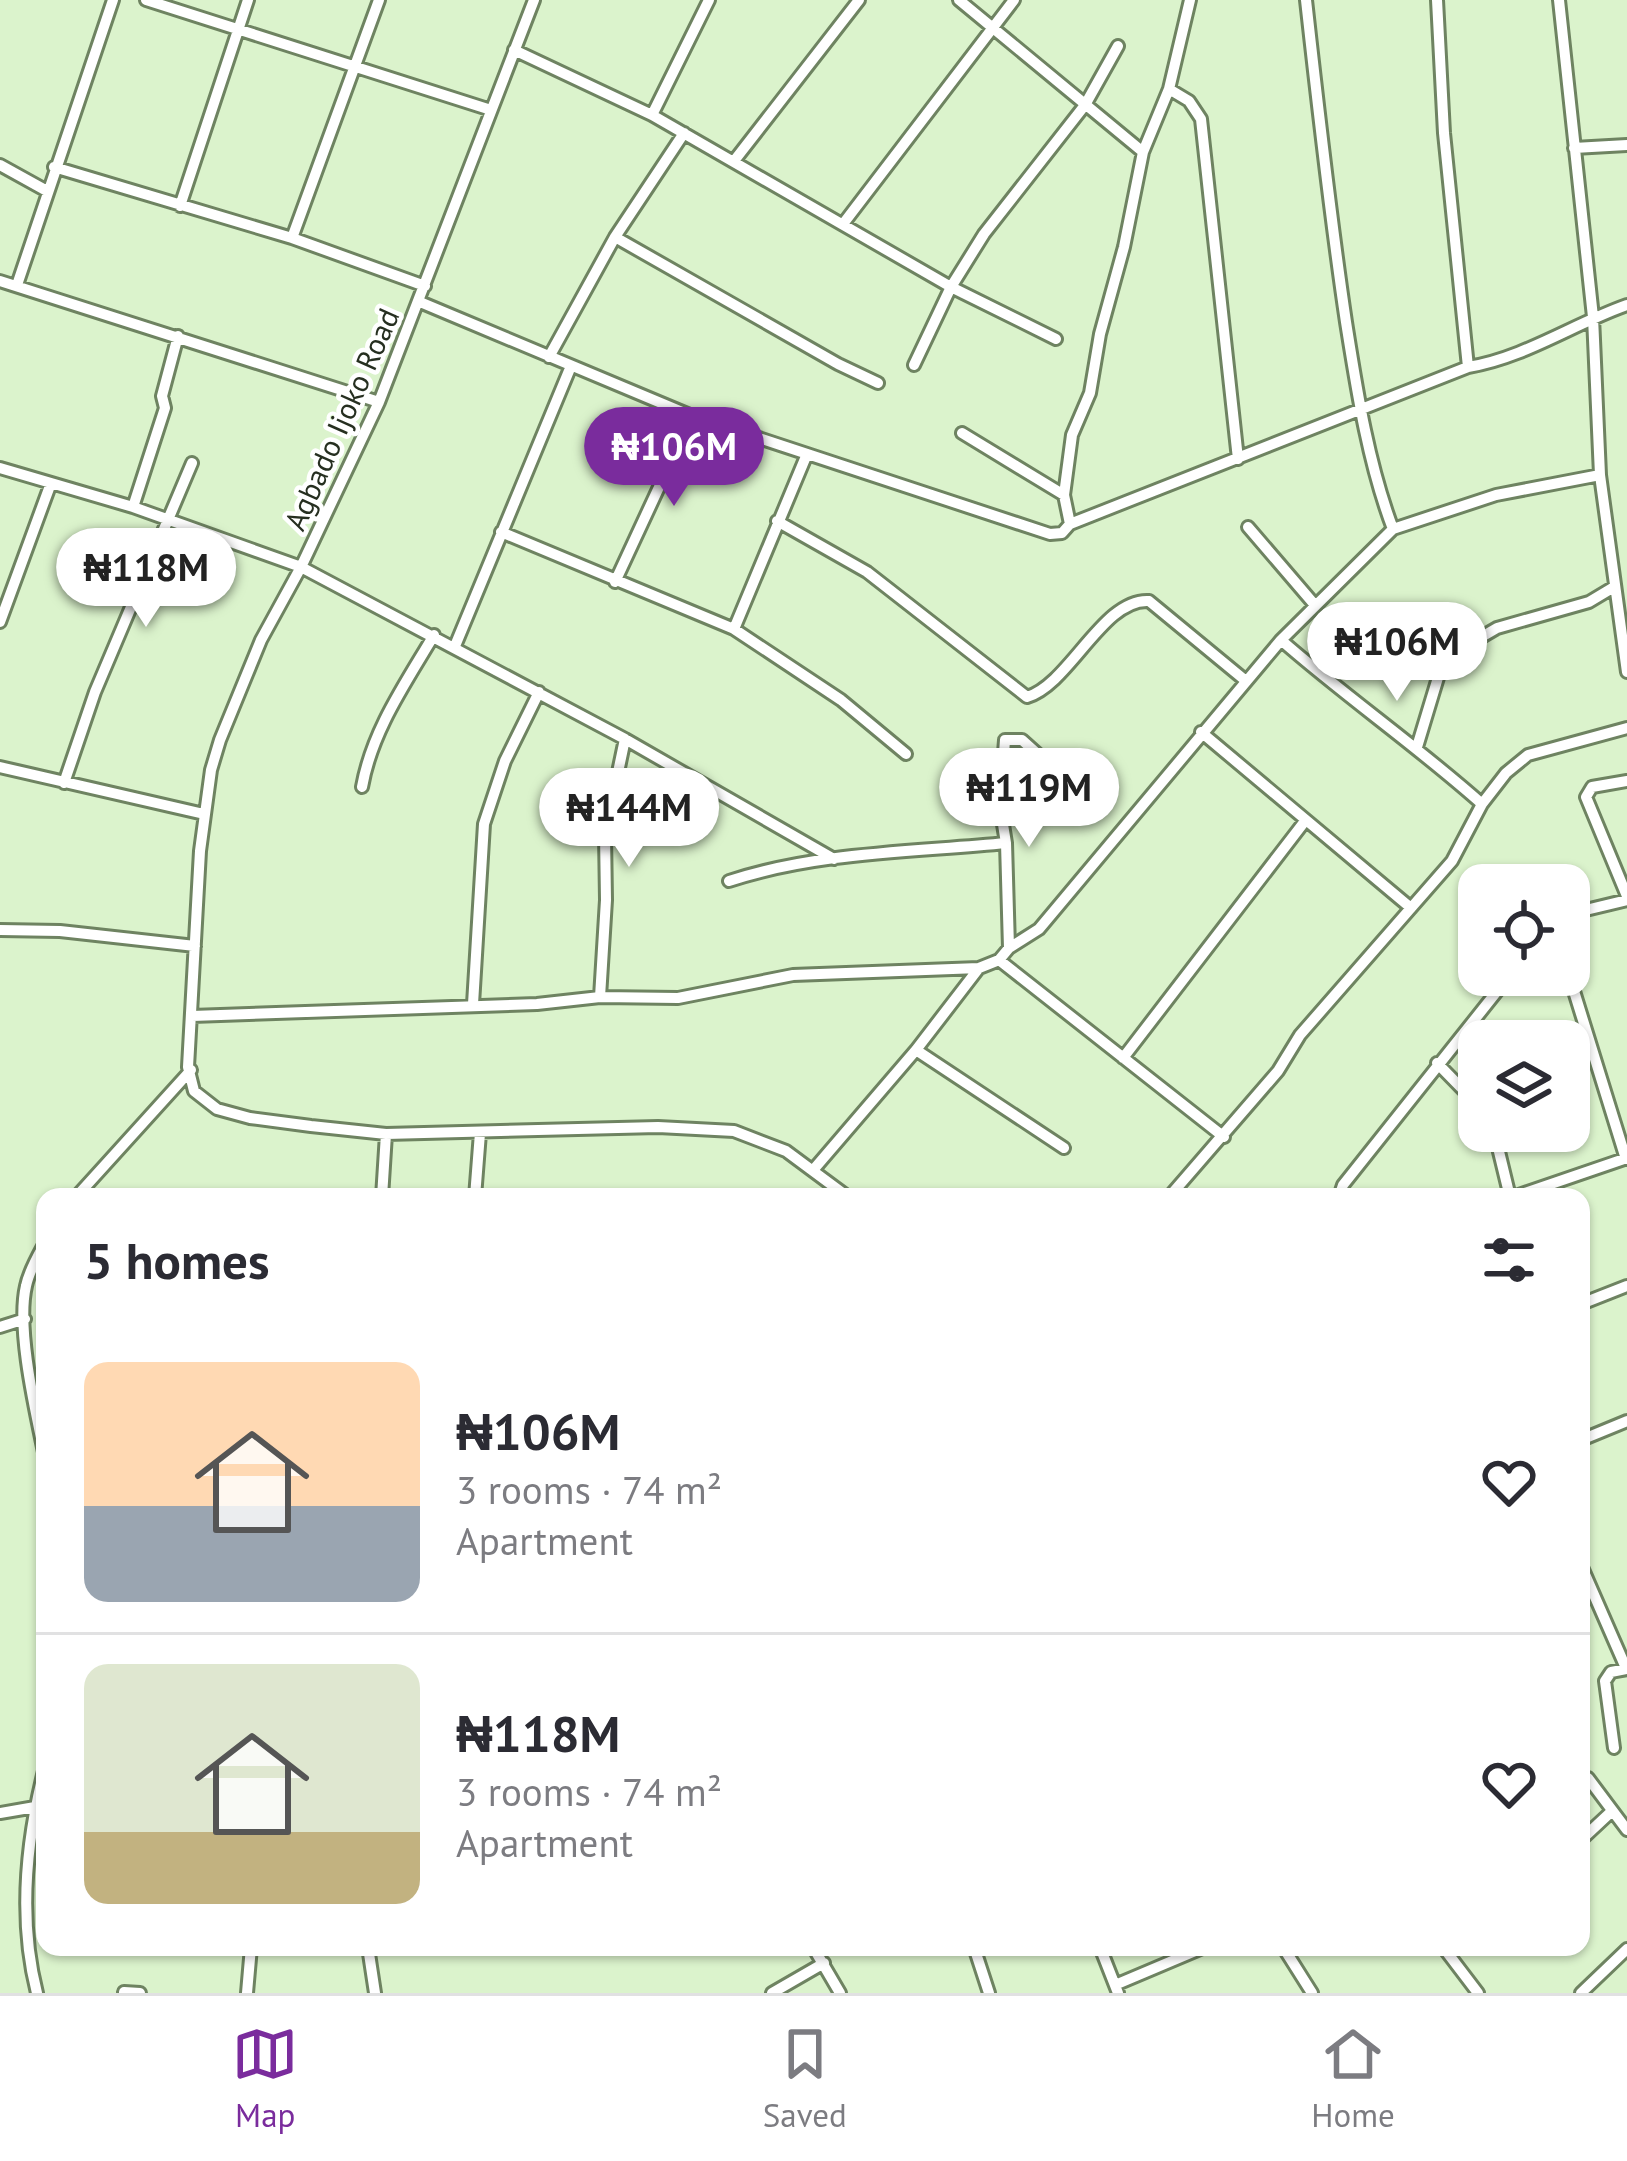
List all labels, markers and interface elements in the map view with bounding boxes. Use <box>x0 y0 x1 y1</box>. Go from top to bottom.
street label: Agbado Ijoko Road <box>275 302 407 536</box>
pin: ₦106M <box>590 407 758 509</box>
text: ₦106M <box>611 420 737 471</box>
pin: ₦118M <box>62 528 230 630</box>
text: ₦118M <box>83 541 209 592</box>
pin: ₦106M <box>1313 602 1481 704</box>
text: ₦106M <box>1334 615 1460 666</box>
pin: ₦119M <box>945 748 1113 850</box>
text: ₦119M <box>966 761 1092 812</box>
pin: ₦144M <box>545 768 713 870</box>
text: ₦144M <box>566 781 692 832</box>
map controls <box>1458 864 1590 1152</box>
button: locate <box>1458 864 1590 996</box>
button: layers <box>1458 1020 1590 1152</box>
text: 5 homes <box>84 1227 270 1293</box>
icon: filters <box>1476 1227 1542 1293</box>
text: ₦106M <box>456 1398 620 1464</box>
icon: home <box>180 1410 324 1554</box>
icon: heart <box>1476 1449 1542 1515</box>
text: 3 rooms · 74 m² <box>456 1464 722 1515</box>
text: Apartment <box>456 1515 633 1566</box>
text: ₦118M <box>456 1700 620 1766</box>
icon: home <box>180 1712 324 1856</box>
icon: heart <box>1476 1751 1542 1817</box>
text: 3 rooms · 74 m² <box>456 1766 722 1817</box>
text: Apartment <box>456 1817 633 1868</box>
tab: Map <box>232 2021 298 2136</box>
tab: Saved <box>763 2021 847 2136</box>
tab: Home <box>1311 2021 1395 2136</box>

